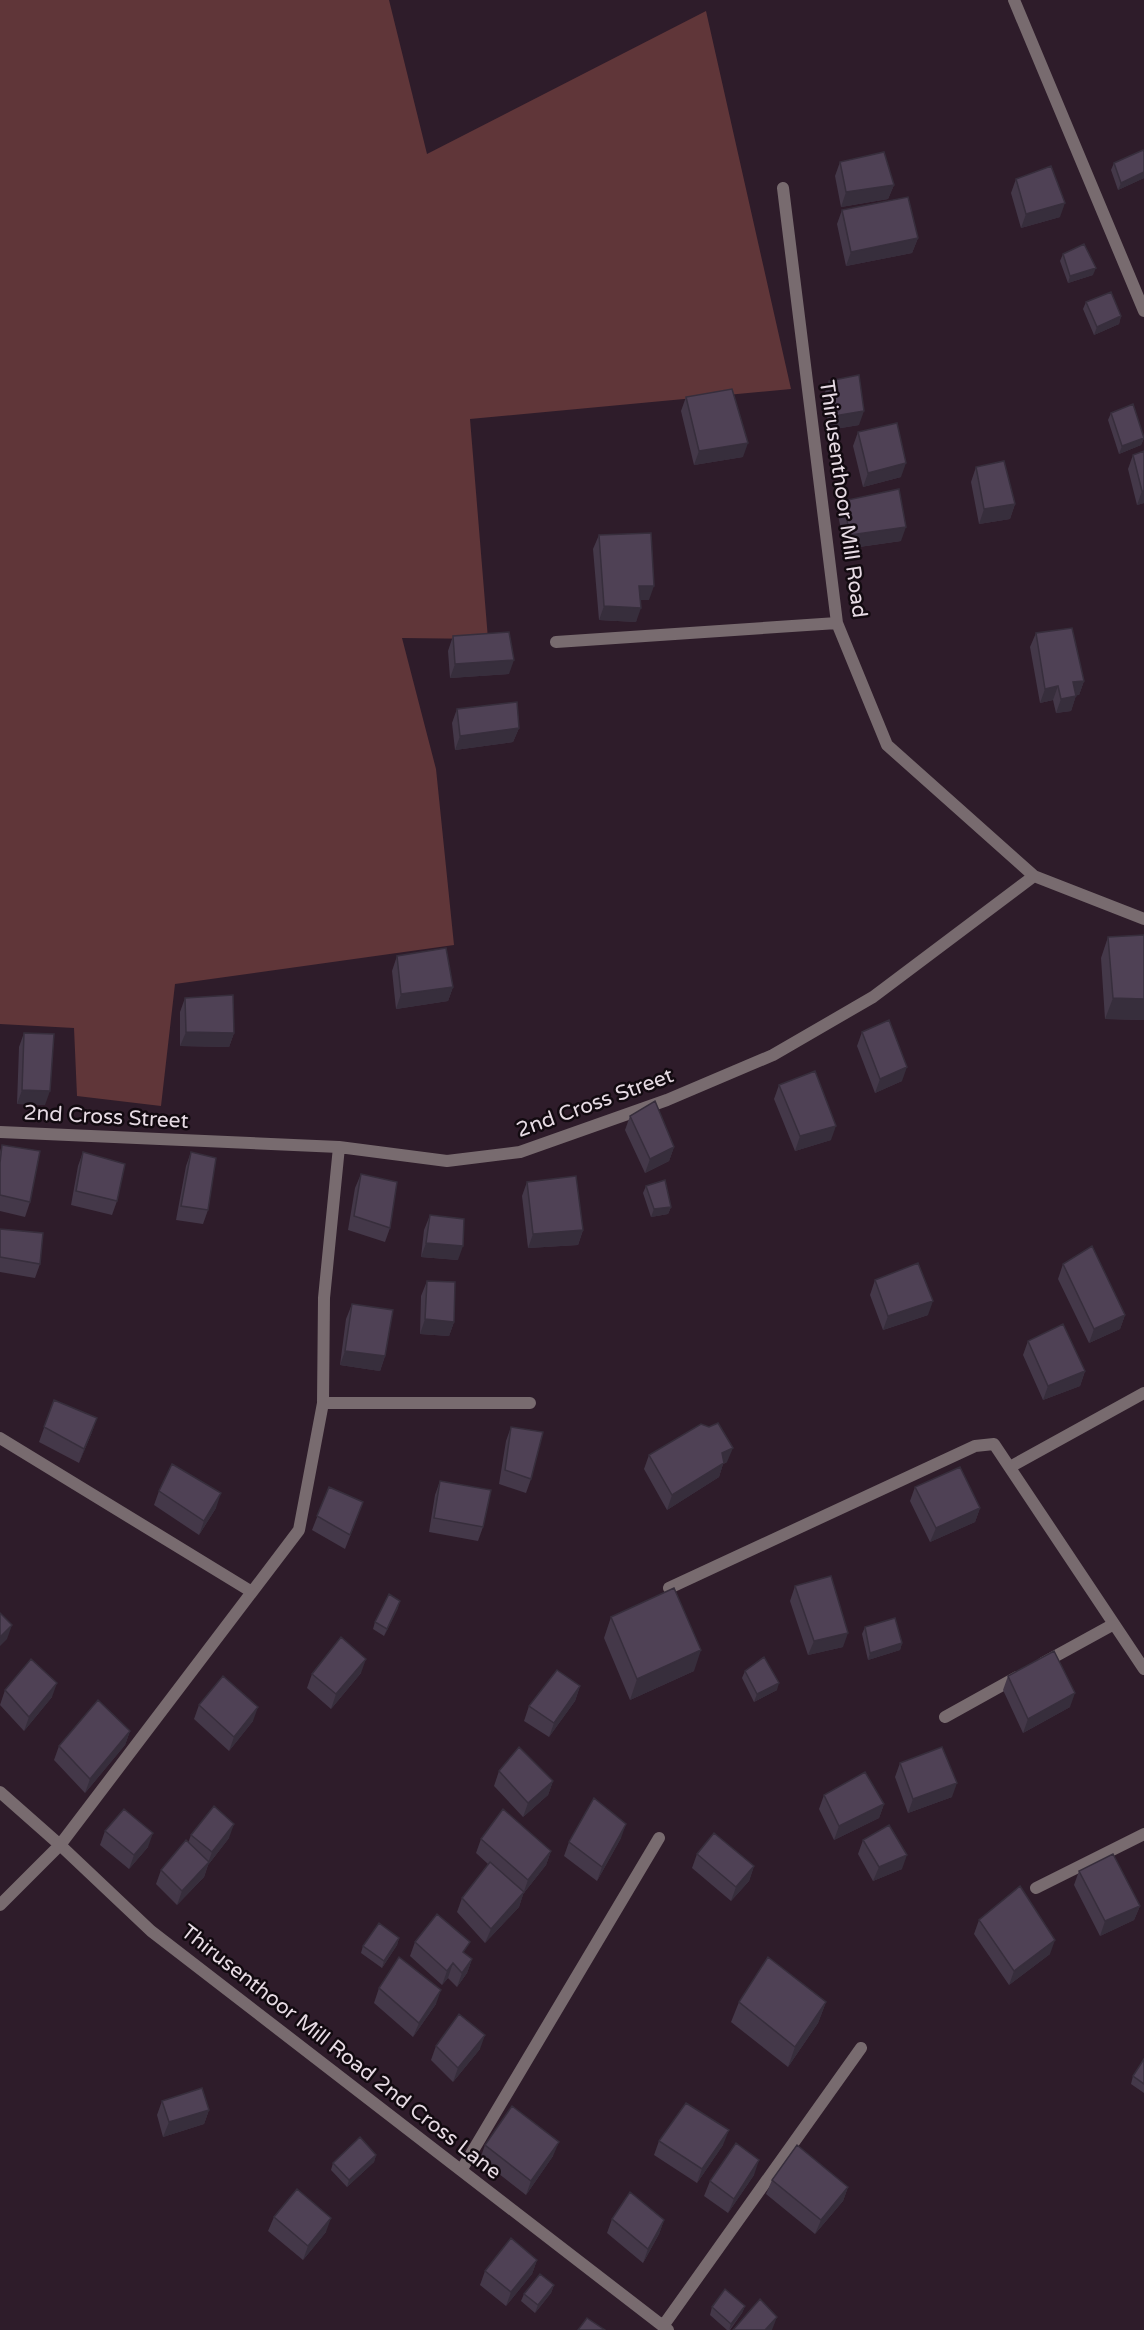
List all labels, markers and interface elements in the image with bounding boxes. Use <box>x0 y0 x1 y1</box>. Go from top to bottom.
street label: Thirusenthoor Mill Road <box>814 378 872 620</box>
street label: 2nd Cross Street <box>513 1063 677 1143</box>
street label: 2nd Cross Street <box>23 1100 189 1134</box>
street label: Thirusenthoor Mill Road 2nd Cross Lane <box>176 1919 506 2185</box>

